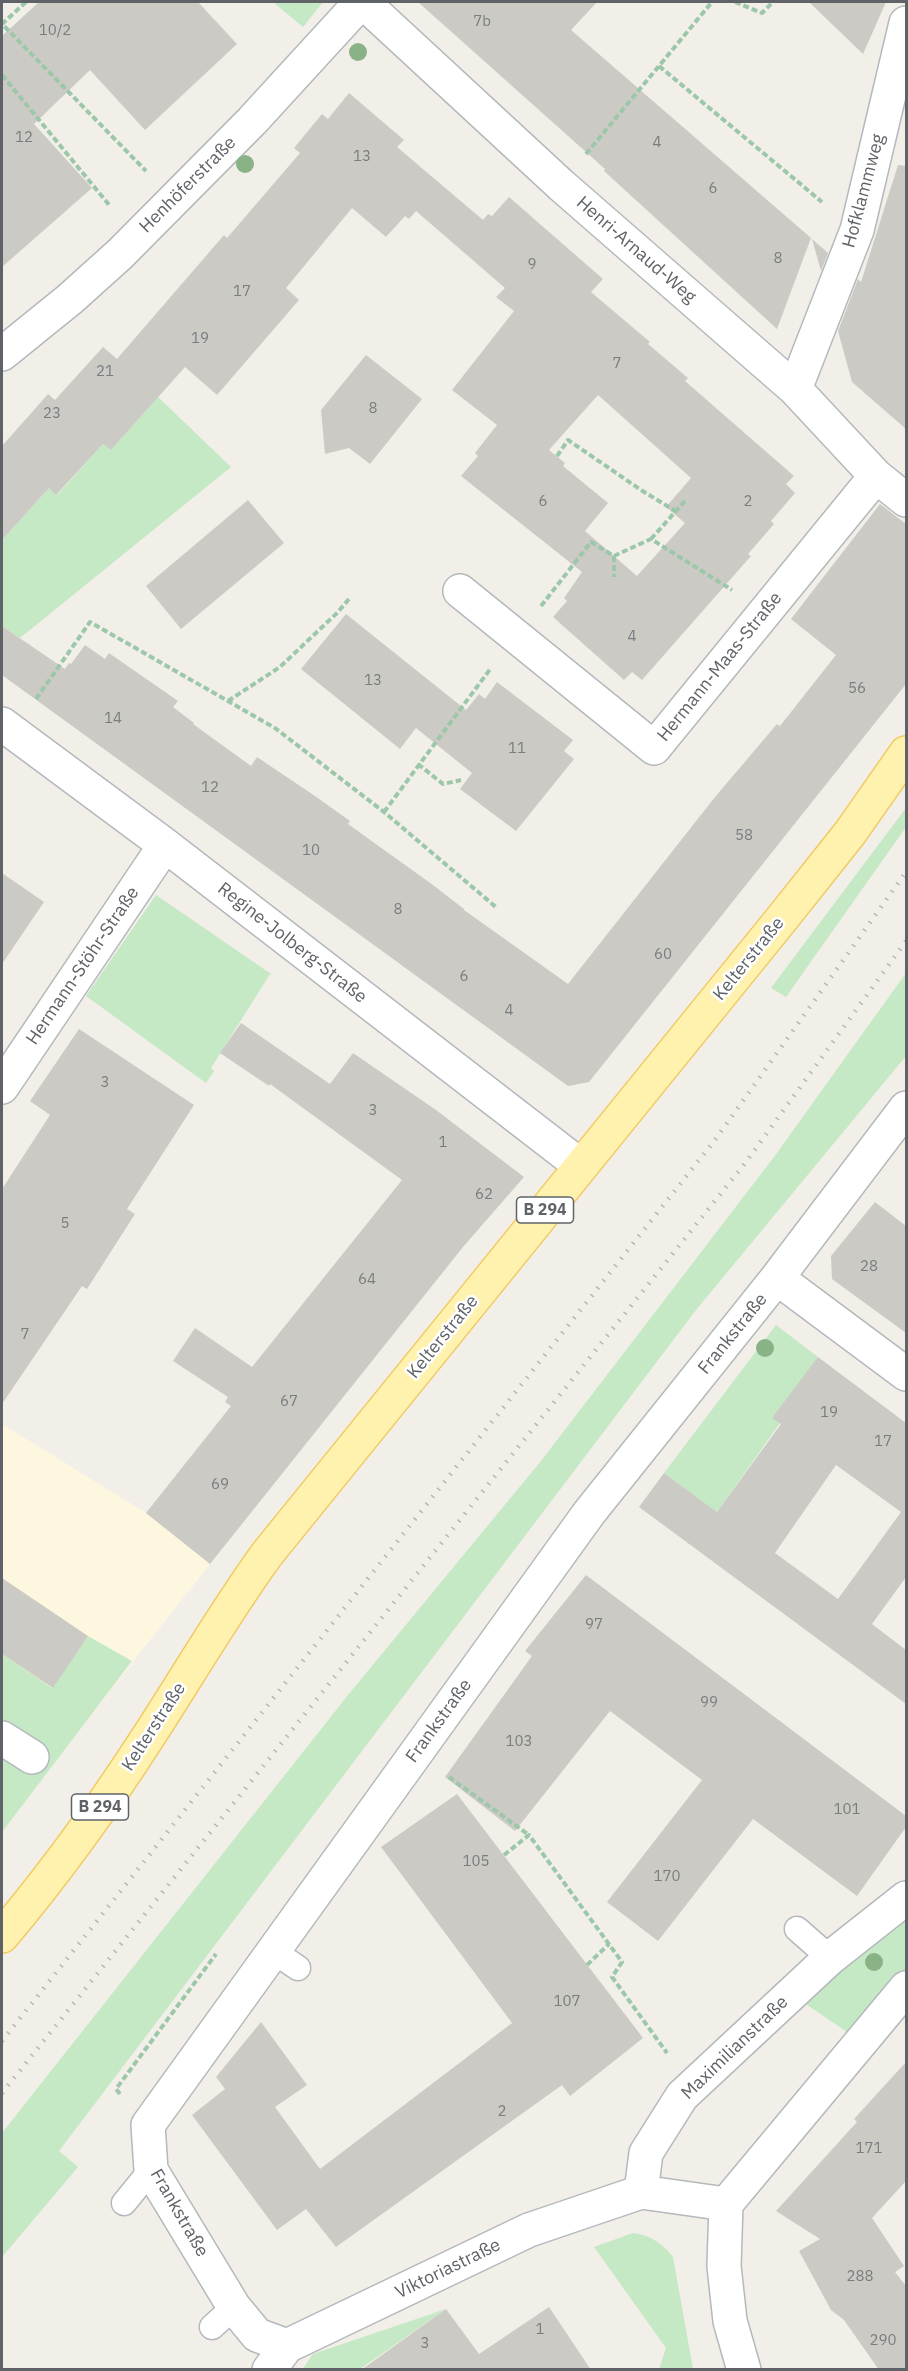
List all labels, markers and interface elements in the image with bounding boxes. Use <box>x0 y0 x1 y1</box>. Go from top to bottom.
house number: 7b <box>473 13 491 31</box>
house number: 10/2 <box>39 22 71 40</box>
house number: 12 <box>15 129 33 147</box>
street label: Henhöferstraße <box>135 132 241 238</box>
street label: Hofklammweg <box>838 132 890 250</box>
house number: 4 <box>653 134 661 152</box>
house number: 13 <box>353 148 371 166</box>
house number: 6 <box>709 180 717 198</box>
street label: Henri-Arnaud-Weg <box>572 192 700 308</box>
house number: 8 <box>774 250 782 268</box>
house number: 9 <box>528 256 536 274</box>
house number: 17 <box>233 283 251 301</box>
house number: 19 <box>191 330 209 348</box>
house number: 7 <box>613 355 621 373</box>
house number: 21 <box>96 363 114 381</box>
house number: 8 <box>369 400 377 418</box>
house number: 23 <box>43 405 61 423</box>
house number: 6 <box>539 493 547 511</box>
house number: 2 <box>744 493 752 511</box>
street label: Hermann-Maas-Straße <box>653 588 787 746</box>
house number: 4 <box>628 628 636 646</box>
house number: 13 <box>364 672 382 690</box>
house number: 56 <box>848 680 866 698</box>
house number: 14 <box>104 710 122 728</box>
house number: 11 <box>508 740 526 758</box>
house number: 12 <box>201 779 219 797</box>
house number: 58 <box>735 827 753 845</box>
house number: 10 <box>302 842 320 860</box>
street label: Regine-Jolberg-Straße <box>213 878 371 1008</box>
street label: Hermann-Stöhr-Straße <box>22 883 144 1049</box>
house number: 8 <box>394 901 402 919</box>
street label: Kelterstraße <box>709 913 789 1005</box>
house number: 60 <box>654 946 672 964</box>
house number: 6 <box>460 968 468 986</box>
house number: 4 <box>505 1002 513 1020</box>
house number: 3 <box>101 1074 109 1092</box>
house number: 3 <box>369 1102 377 1120</box>
house number: 1 <box>439 1134 447 1152</box>
house number: 62 <box>475 1186 493 1204</box>
road number: B 294 <box>516 1197 574 1223</box>
house number: 5 <box>61 1215 69 1233</box>
house number: 28 <box>860 1258 878 1276</box>
house number: 64 <box>358 1271 376 1289</box>
street label: Frankstraße <box>694 1289 772 1379</box>
street label: Kelterstraße <box>403 1291 483 1383</box>
house number: 7 <box>21 1326 29 1344</box>
house number: 67 <box>280 1393 298 1411</box>
house number: 19 <box>820 1404 838 1422</box>
house number: 17 <box>874 1433 892 1451</box>
house number: 69 <box>211 1476 229 1494</box>
house number: 97 <box>585 1616 603 1634</box>
street label: Frankstraße <box>401 1675 477 1767</box>
street label: Kelterstraße <box>117 1679 191 1775</box>
house number: 99 <box>700 1694 718 1712</box>
house number: 103 <box>506 1733 532 1751</box>
road number: B 294 <box>72 1794 128 1820</box>
house number: 101 <box>834 1801 860 1819</box>
house number: 105 <box>463 1853 489 1871</box>
house number: 170 <box>654 1868 680 1886</box>
street label: Maximilianstraße <box>677 1992 793 2104</box>
house number: 107 <box>554 1993 580 2011</box>
house number: 2 <box>498 2103 506 2121</box>
house number: 171 <box>856 2140 882 2158</box>
street label: Frankstraße <box>145 2165 213 2261</box>
street label: Viktoriastraße <box>392 2234 504 2304</box>
house number: 288 <box>847 2268 873 2286</box>
house number: 1 <box>536 2321 544 2339</box>
house number: 290 <box>870 2332 896 2350</box>
house number: 3 <box>421 2335 429 2353</box>

